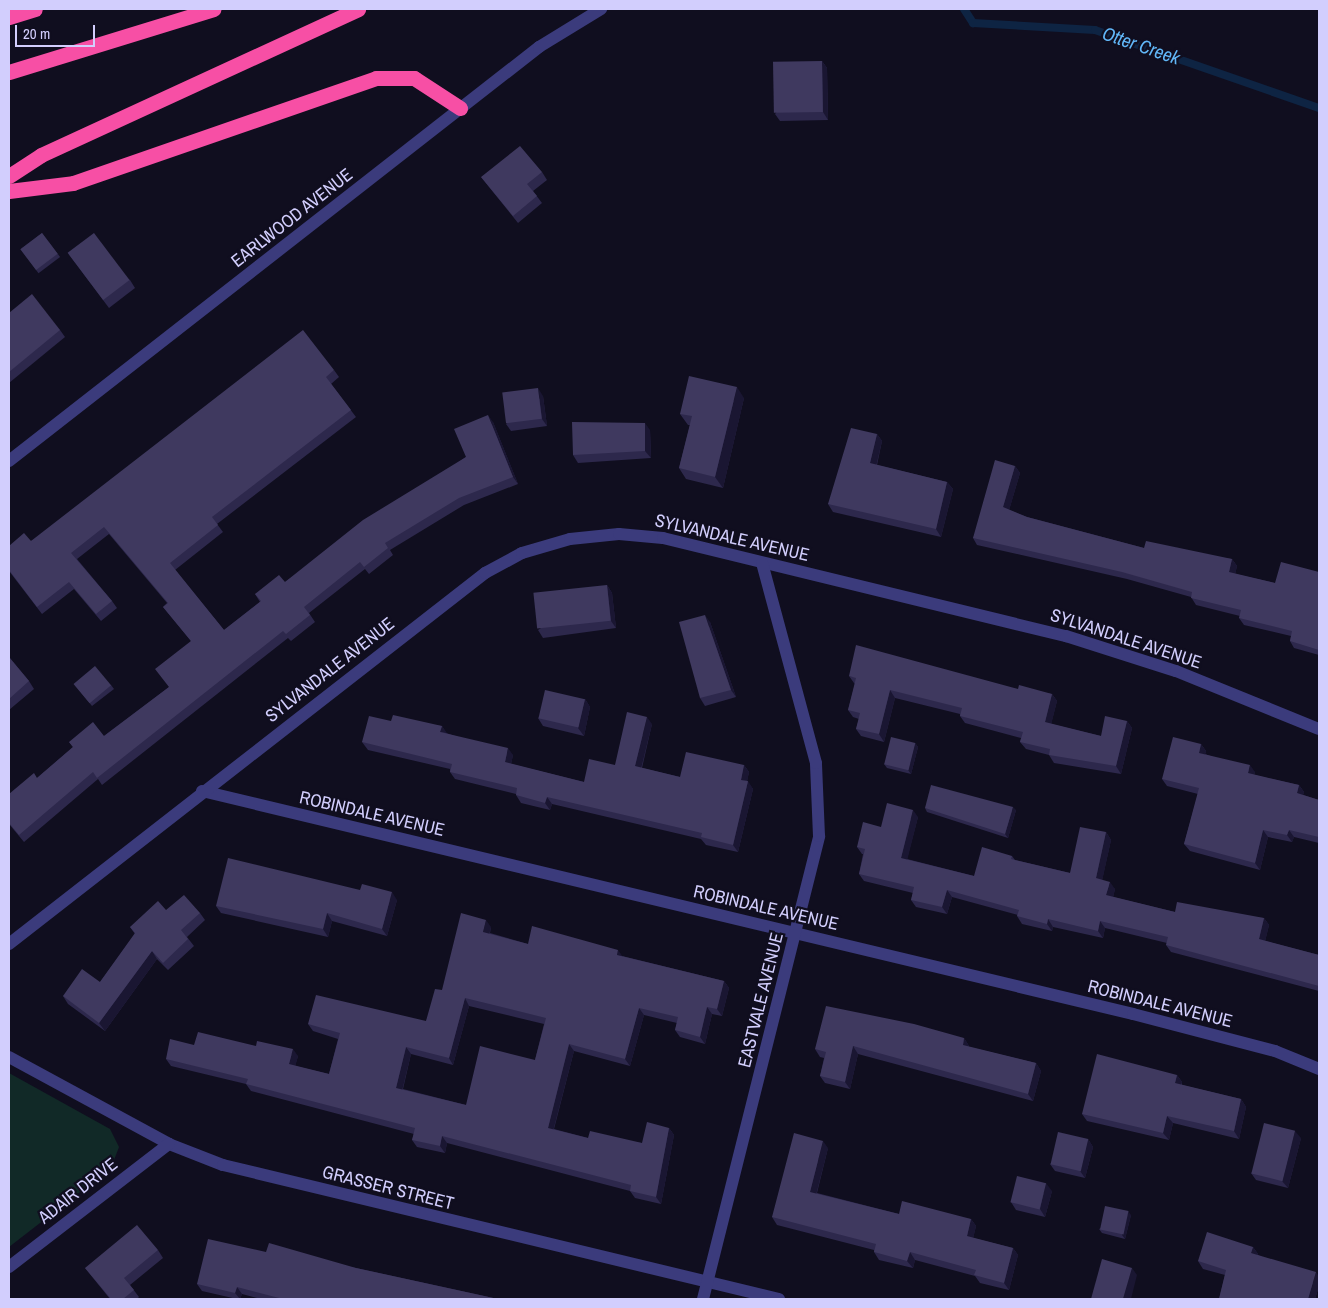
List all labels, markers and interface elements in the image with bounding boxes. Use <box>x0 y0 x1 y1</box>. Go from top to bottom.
scale bar <box>18 15 98 47</box>
water label: Otter Creek <box>1099 22 1183 70</box>
text: 20 m <box>23 23 50 44</box>
street label: EARLWOOD AVENUE <box>227 164 357 272</box>
street label: SYLVANDALE AVENUE <box>652 510 812 566</box>
street label: SYLVANDALE AVENUE <box>1047 604 1205 674</box>
street label: SYLVANDALE AVENUE <box>261 613 399 727</box>
street label: ROBINDALE AVENUE <box>297 787 447 841</box>
street label: ROBINDALE AVENUE <box>691 881 841 935</box>
street label: EASTVALE AVENUE <box>734 930 788 1070</box>
street label: ROBINDALE AVENUE <box>1085 975 1235 1033</box>
street label: ADAIR DRIVE <box>34 1153 122 1229</box>
street label: GRASSER STREET <box>320 1161 456 1215</box>

